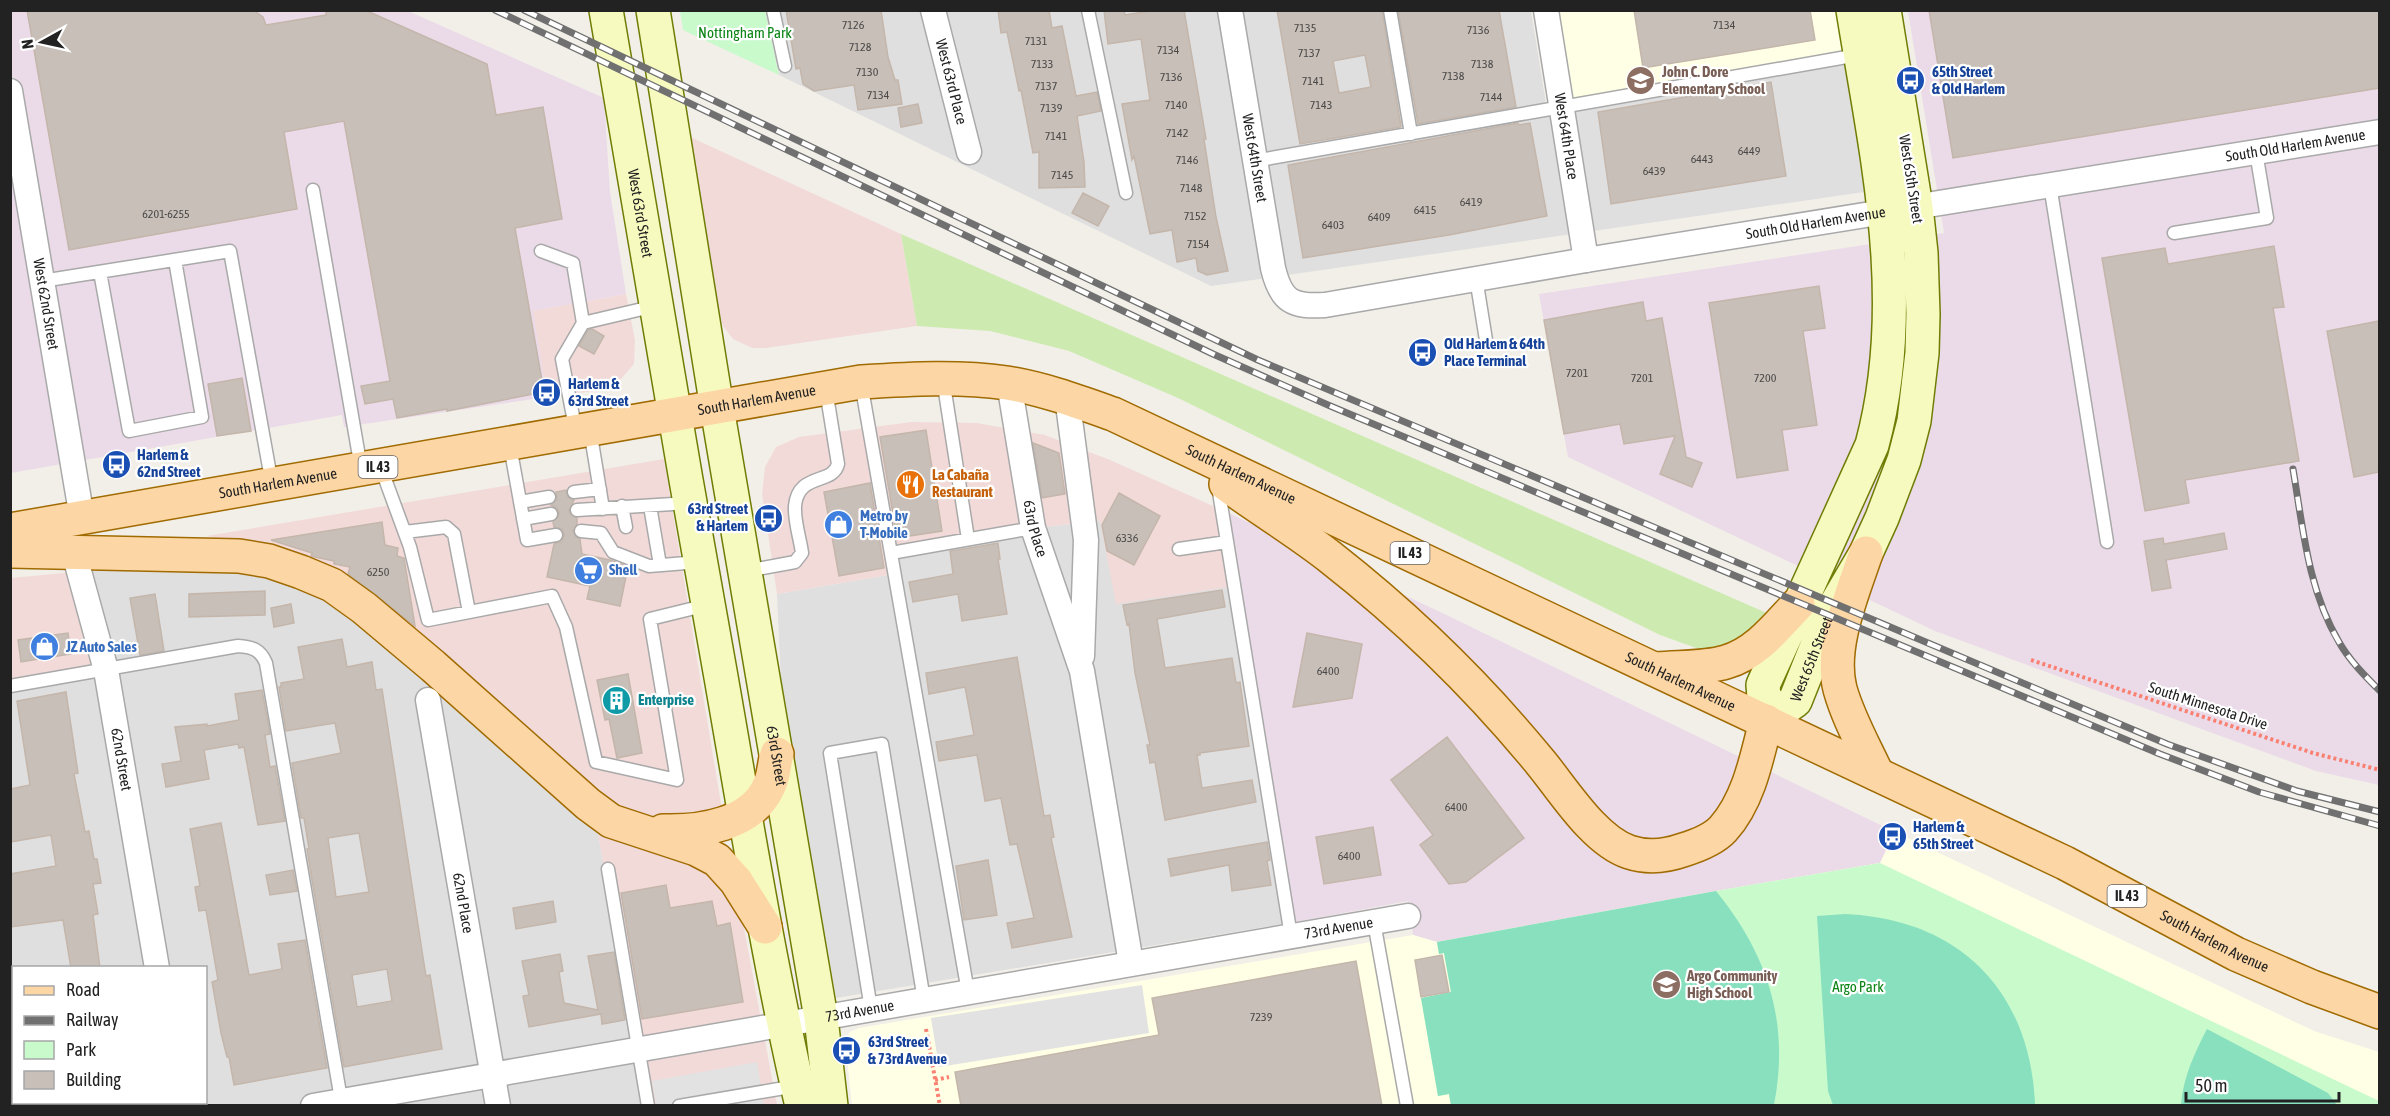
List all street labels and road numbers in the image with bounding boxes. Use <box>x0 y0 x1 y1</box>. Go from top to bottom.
street label: West 63rd Place <box>933 37 971 126</box>
street label: West 64th Place <box>1551 92 1582 181</box>
street label: West 64th Street <box>1239 112 1271 204</box>
street label: South Old Harlem Avenue <box>2224 125 2367 165</box>
street label: West 65th Street <box>1896 133 1927 224</box>
street label: West 63rd Street <box>625 168 656 259</box>
street label: South Old Harlem Avenue <box>1744 203 1887 242</box>
street label: West 62nd Street <box>30 257 62 351</box>
street label: South Harlem Avenue <box>696 381 817 418</box>
street label: South Harlem Avenue <box>1183 441 1299 507</box>
road number: IL 43 <box>358 456 398 478</box>
street label: South Harlem Avenue <box>218 464 338 502</box>
street label: 63rd Place <box>1021 499 1051 559</box>
road number: IL 43 <box>1390 542 1430 564</box>
street label: West 65th Street <box>1787 614 1836 704</box>
street label: South Harlem Avenue <box>1623 648 1738 714</box>
street label: South Minnesota Drive <box>2147 678 2270 733</box>
street label: 63rd Street <box>763 724 790 787</box>
street label: 62nd Street <box>108 727 136 792</box>
street label: 62nd Place <box>450 871 477 935</box>
road number: IL 43 <box>2108 885 2146 907</box>
street label: South Harlem Avenue <box>2158 906 2272 975</box>
street label: 73rd Avenue <box>1303 913 1374 942</box>
street label: 73rd Avenue <box>824 996 896 1025</box>

